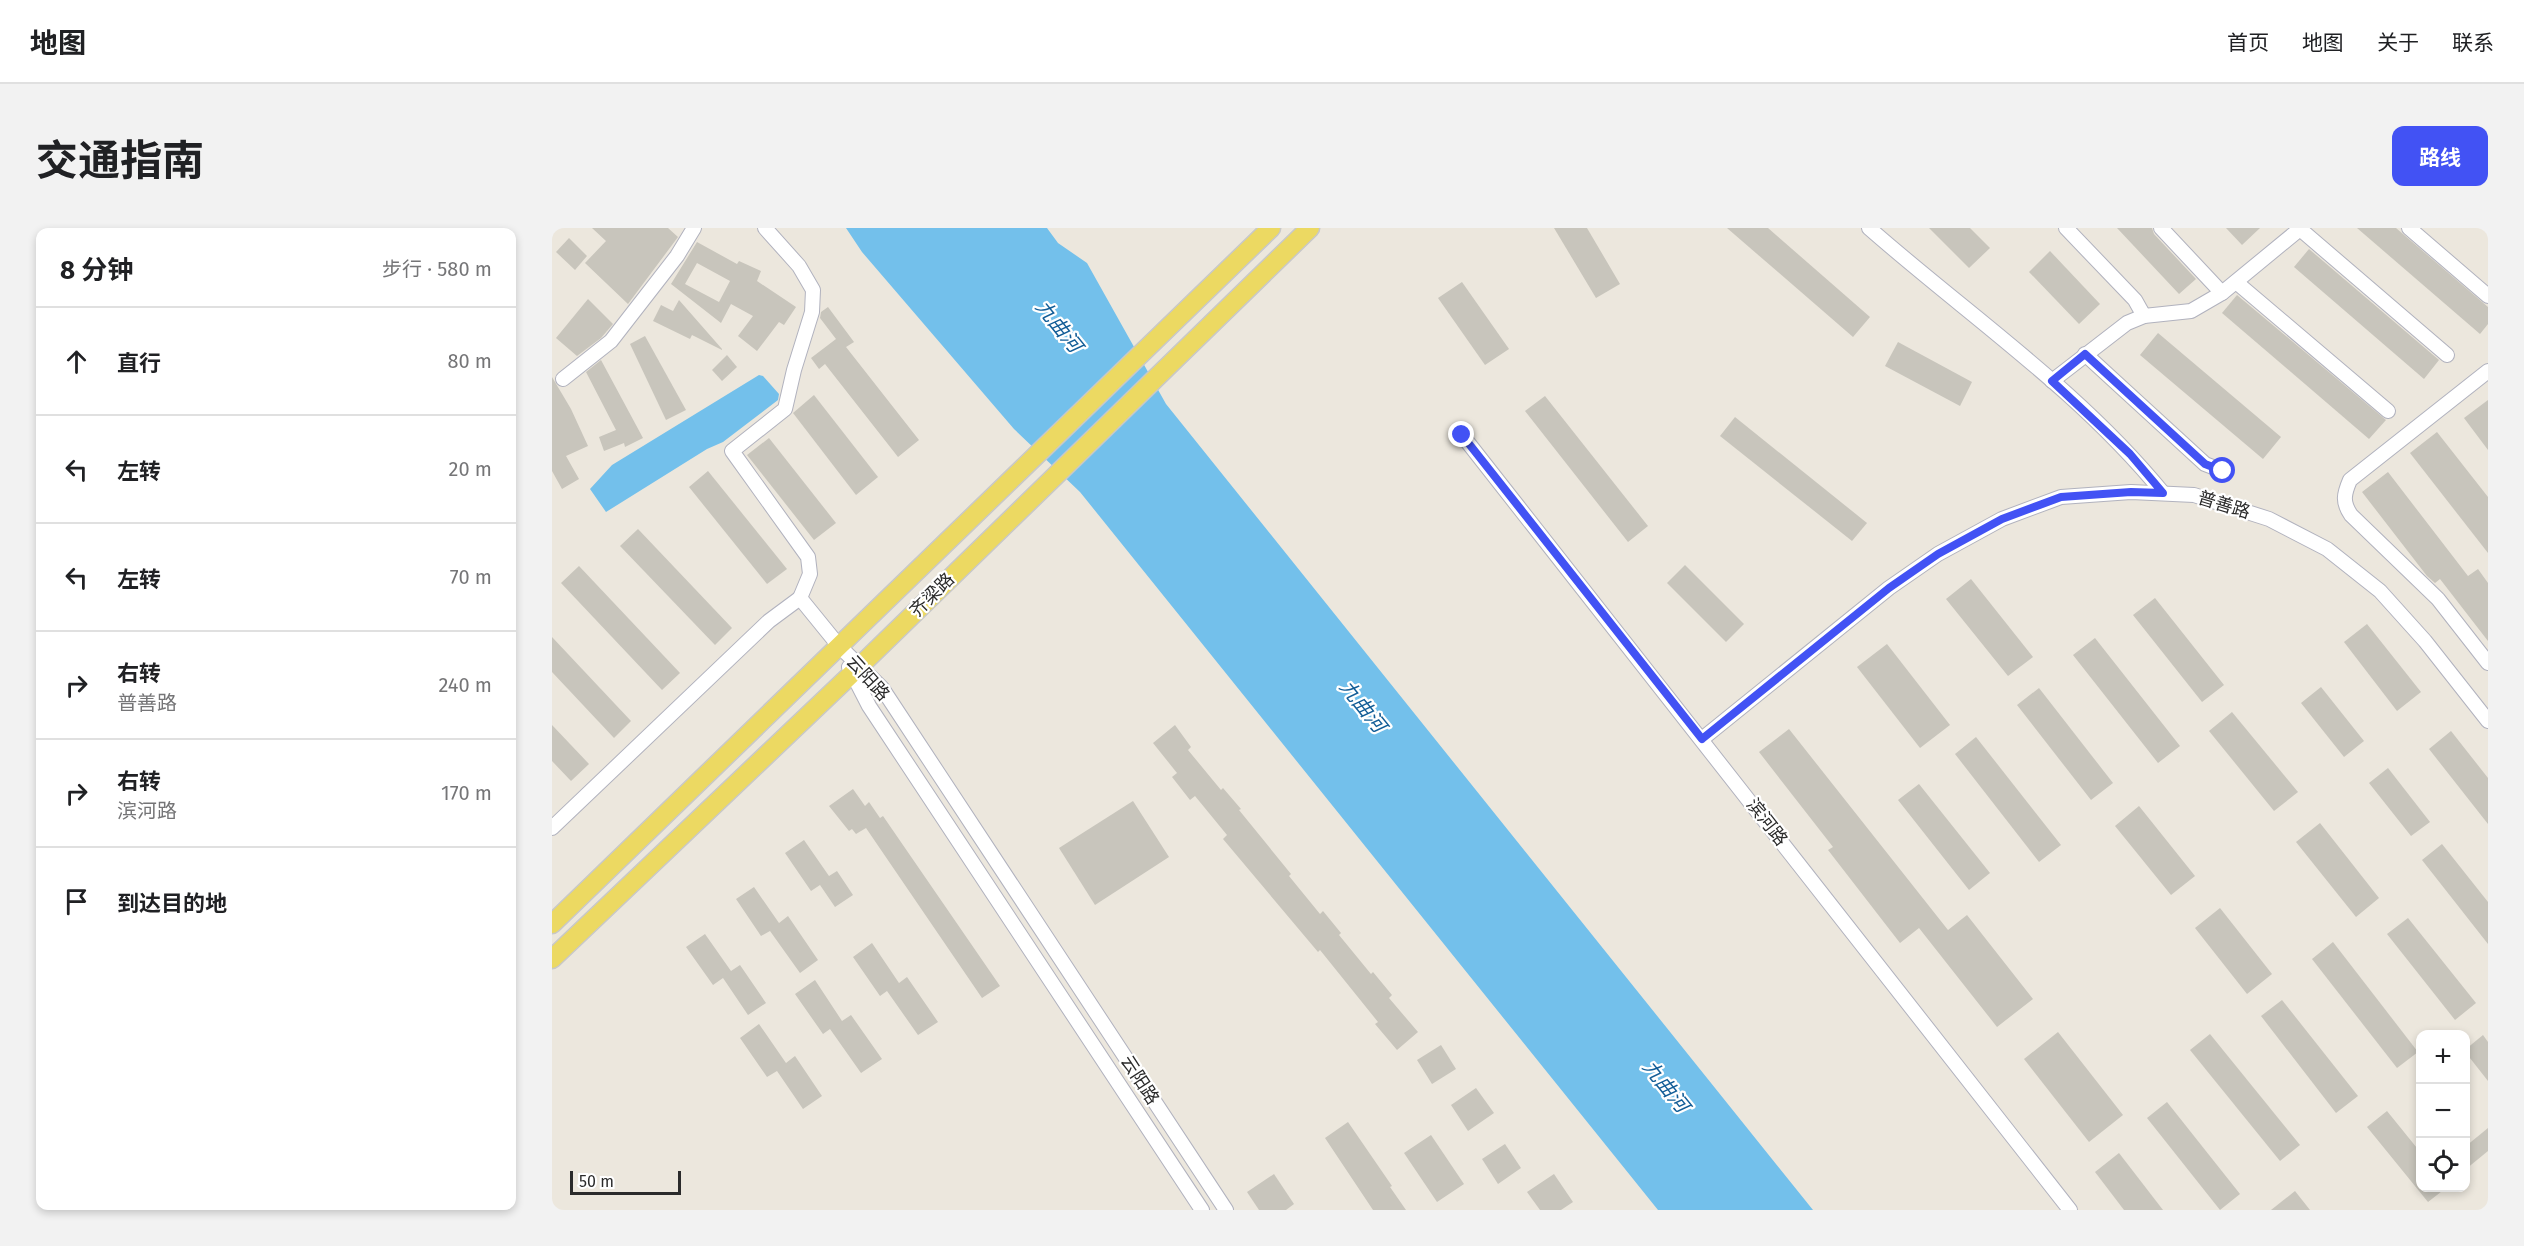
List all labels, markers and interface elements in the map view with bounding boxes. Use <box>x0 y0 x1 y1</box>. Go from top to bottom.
text: 地图 <box>30 27 86 60</box>
text: 首页 <box>2227 30 2269 56</box>
text: 地图 <box>2302 30 2344 56</box>
text: 关于 <box>2377 30 2419 56</box>
text: 联系 <box>2452 30 2494 56</box>
button: 路线 <box>2392 126 2488 186</box>
text: 交通指南 <box>36 136 204 186</box>
text: 8 分钟 <box>60 255 133 286</box>
text: 步行 · 580 m <box>382 257 492 281</box>
water label: 九曲河 <box>1031 295 1090 360</box>
icon: ahead <box>60 345 93 378</box>
text: 80 m <box>447 349 492 373</box>
text: 直行 <box>117 350 161 377</box>
route end <box>1448 421 1474 447</box>
icon: left <box>60 453 93 486</box>
text: 20 m <box>449 457 492 481</box>
route start <box>2209 457 2235 483</box>
text: 左转 <box>117 458 161 485</box>
street label: 普善路 <box>2195 487 2253 523</box>
icon: left <box>60 561 93 594</box>
text: 70 m <box>450 565 492 589</box>
text: 左转 <box>117 566 161 593</box>
street label: 齐梁路 <box>905 568 959 622</box>
street label: 云阳路 <box>842 651 894 705</box>
text: 右转 <box>117 660 161 687</box>
icon: right <box>60 669 93 702</box>
text: 240 m <box>438 673 492 697</box>
water label: 九曲河 <box>1335 675 1394 740</box>
text: 普善路 <box>117 691 177 715</box>
text: 右转 <box>117 768 161 795</box>
icon: right <box>60 777 93 810</box>
text: 170 m <box>441 781 492 805</box>
street label: 滨河路 <box>1742 794 1792 850</box>
text: 滨河路 <box>117 799 177 823</box>
icon: arrive <box>60 885 93 918</box>
text: 到达目的地 <box>117 890 227 917</box>
map controls <box>2416 1030 2470 1192</box>
button: + <box>2416 1030 2470 1084</box>
street label: 云阳路 <box>1116 1051 1164 1109</box>
water label: 九曲河 <box>1638 1055 1697 1120</box>
button: − <box>2416 1084 2470 1138</box>
button: locate <box>2416 1138 2470 1192</box>
scale bar <box>570 1168 681 1196</box>
text: 50 m <box>579 1172 614 1191</box>

